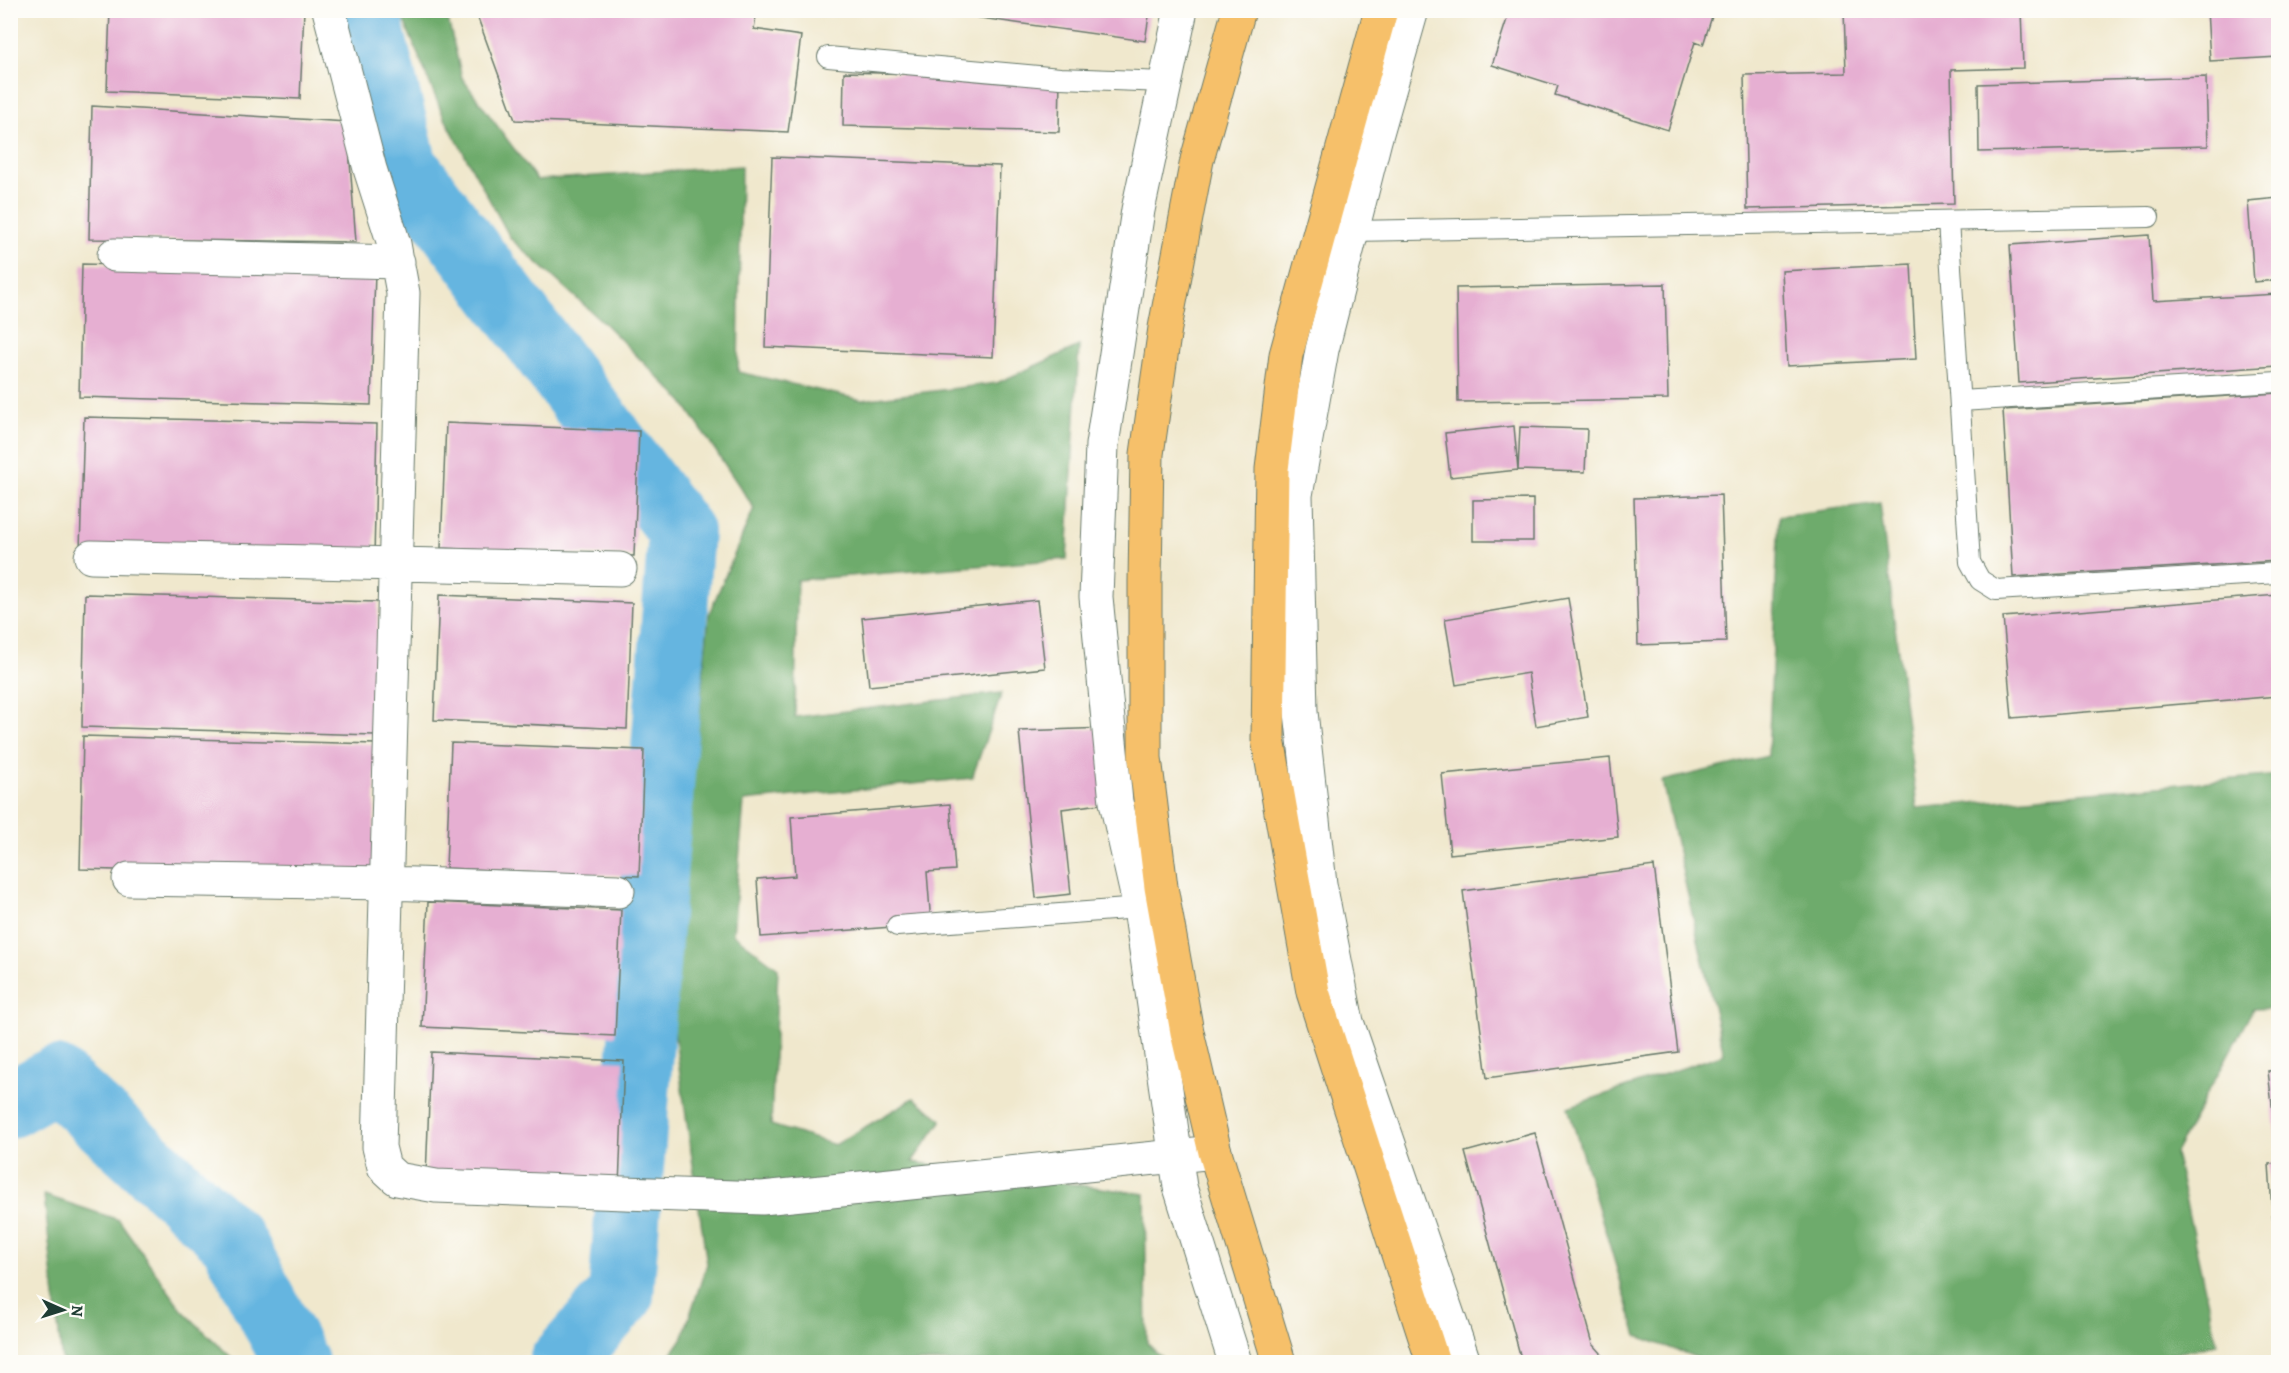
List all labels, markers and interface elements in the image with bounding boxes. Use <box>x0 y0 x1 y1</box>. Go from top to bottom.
north arrow <box>33 1280 93 1340</box>
text: N <box>66 1304 88 1317</box>

